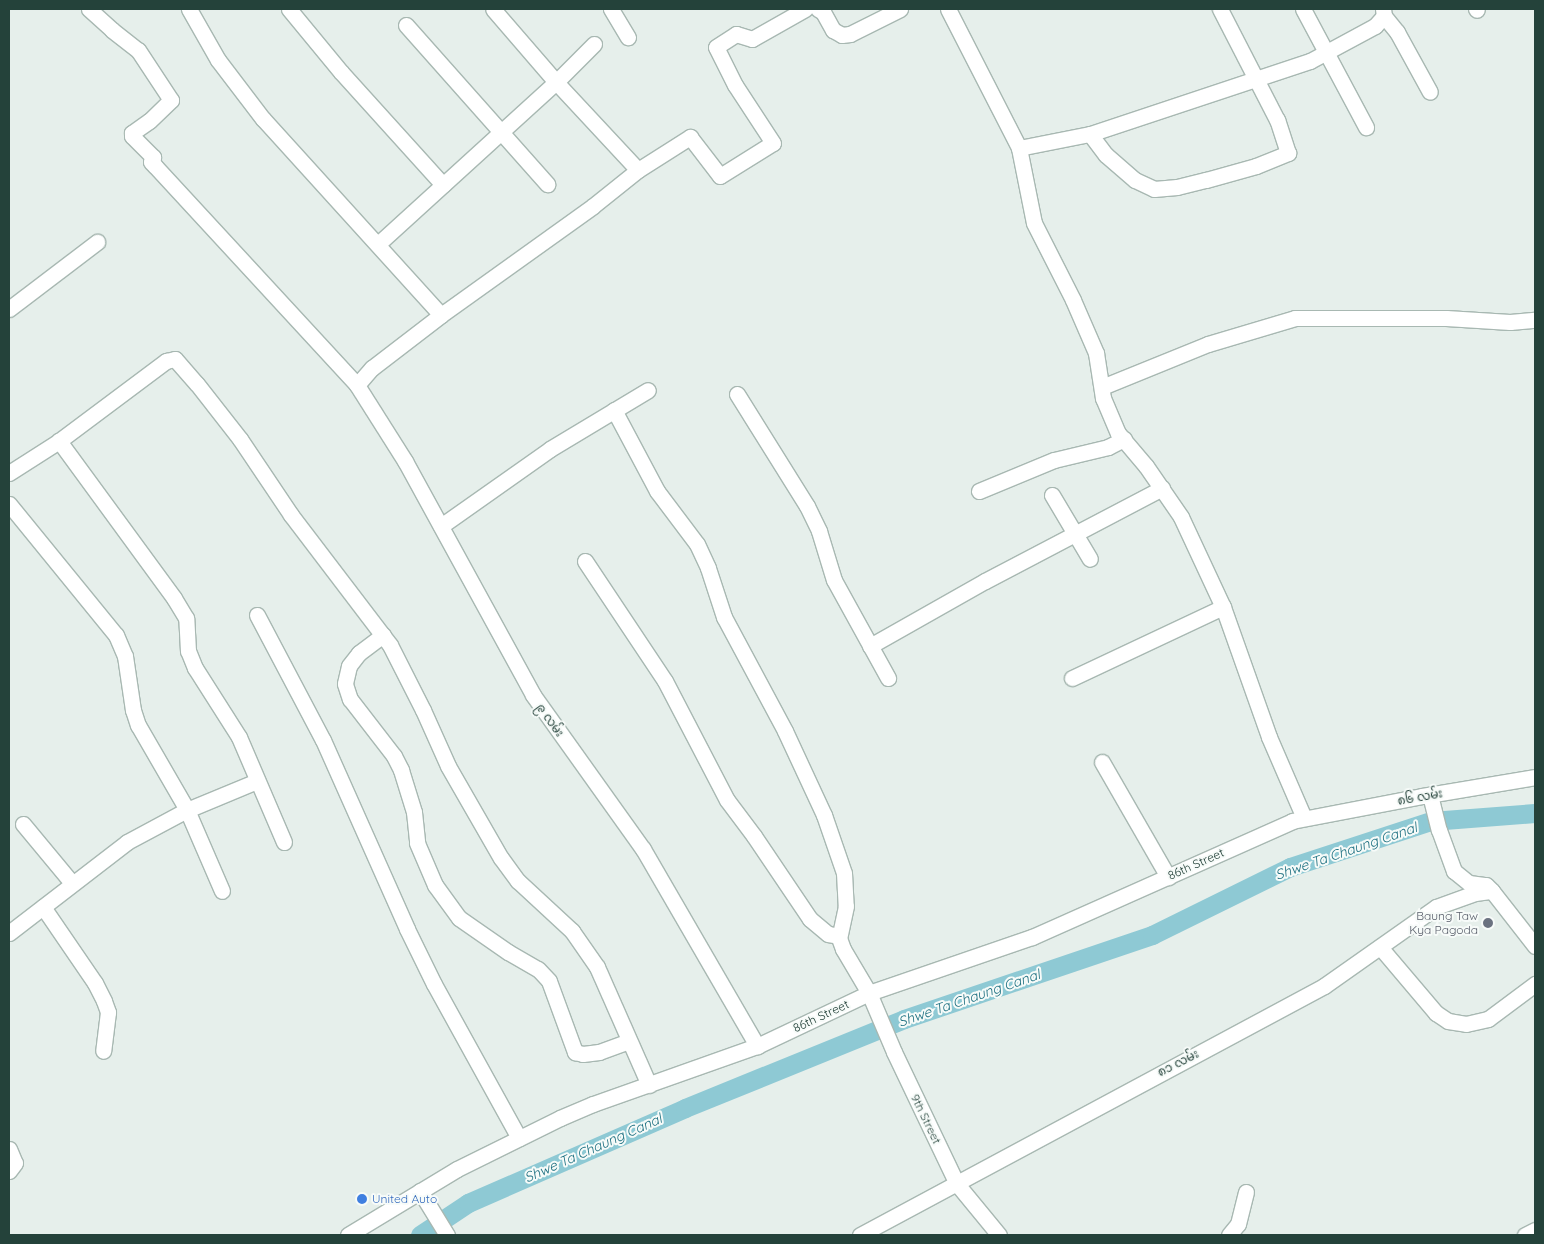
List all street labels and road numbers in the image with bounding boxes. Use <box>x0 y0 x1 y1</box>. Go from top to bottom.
street label: ၉ လမ်း <box>533 701 567 739</box>
street label: ၈၆ လမ်း <box>1396 786 1444 808</box>
street label: 86th Street <box>1166 845 1226 883</box>
street label: 86th Street <box>791 997 851 1035</box>
street label: ၈၁ လမ်း <box>1155 1047 1201 1079</box>
street label: 9th Street <box>908 1092 944 1146</box>

